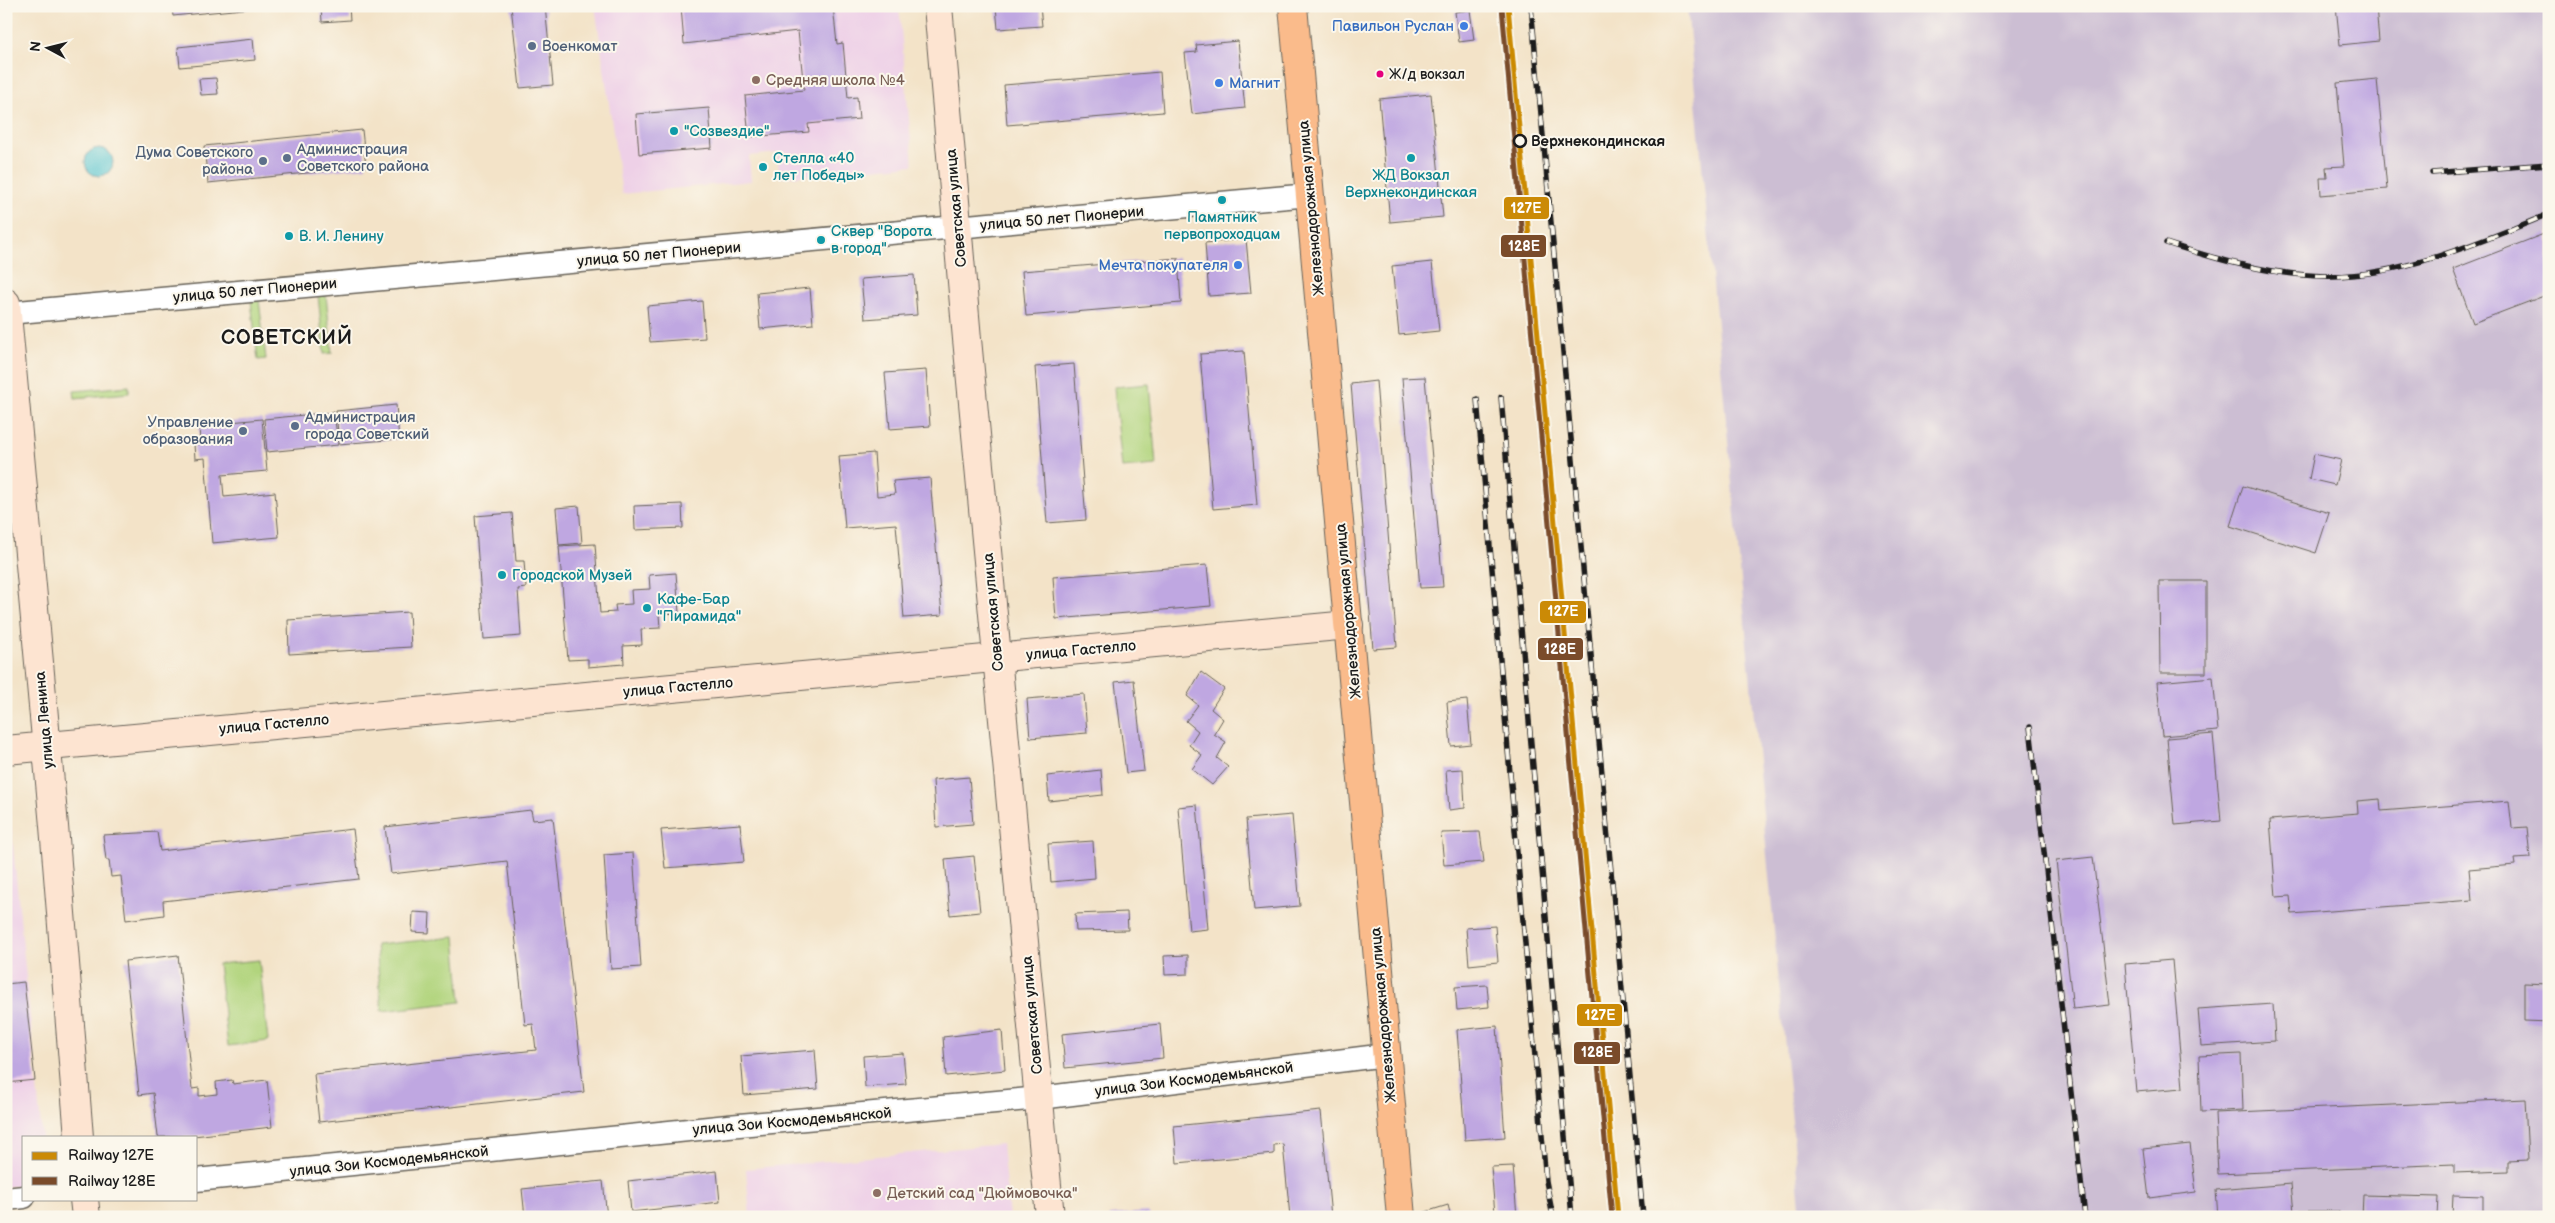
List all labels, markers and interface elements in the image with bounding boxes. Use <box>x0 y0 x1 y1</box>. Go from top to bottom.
place label: Павильон Руслан <box>1332 17 1454 36</box>
marker: Павильон Руслан <box>1458 20 1470 32</box>
north arrow <box>22 22 72 72</box>
place label: Военкомат <box>542 37 618 56</box>
text: N <box>27 40 45 53</box>
marker: Военкомат <box>526 40 538 52</box>
place label: Ж/д вокзал <box>1389 66 1465 83</box>
marker: Ж/д вокзал <box>1375 69 1385 79</box>
place label: Средняя школа №4 <box>766 71 905 90</box>
marker: Средняя школа №4 <box>750 74 762 86</box>
place label: Магнит <box>1229 74 1280 93</box>
marker: Магнит <box>1213 77 1225 89</box>
street label: Железнодорожная улица <box>1294 119 1329 297</box>
place label: "Созвездие" <box>684 122 770 141</box>
marker: "Созвездие" <box>668 125 680 137</box>
place label: Верхнекондинская <box>1531 132 1665 151</box>
marker: Верхнекондинская <box>1513 134 1527 148</box>
place label: Администрация Советского района <box>296 140 429 176</box>
place label: Дума Советского района <box>136 143 253 179</box>
street label: Советская улица <box>942 148 971 268</box>
place label: Стелла «40 лет Победы» <box>773 149 865 185</box>
marker: Администрация Советского района <box>281 152 293 164</box>
marker: ЖД Вокзал Верхнекондинская <box>1405 152 1417 164</box>
marker: Дума Советского района <box>257 155 269 167</box>
marker: Стелла «40 лет Победы» <box>757 161 769 173</box>
place label: ЖД Вокзал Верхнекондинская <box>1345 166 1477 202</box>
marker: Памятник первопроходцам <box>1216 194 1228 206</box>
line badge: 127Е <box>1503 196 1550 220</box>
text: 127Е <box>1511 200 1541 217</box>
street label: улица 50 лет Пионерии <box>979 202 1145 235</box>
place label: Памятник первопроходцам <box>1164 208 1280 244</box>
place label: Сквер "Ворота в город" <box>831 222 932 258</box>
place label: В. И. Ленину <box>299 227 384 246</box>
marker: В. И. Ленину <box>283 230 295 242</box>
marker: Сквер "Ворота в город" <box>815 234 827 246</box>
line badge: 128Е <box>1500 234 1547 258</box>
street label: улица 50 лет Пионерии <box>576 238 742 271</box>
text: 128Е <box>1508 238 1540 255</box>
place label: Мечта покупателя <box>1099 256 1228 275</box>
marker: Мечта покупателя <box>1232 259 1244 271</box>
street label: улица 50 лет Пионерии <box>172 274 338 307</box>
district label: СОВЕТСКИЙ <box>221 324 353 350</box>
place label: Администрация города Советский <box>304 408 429 444</box>
place label: Управление образования <box>143 413 233 449</box>
marker: Администрация города Советский <box>289 420 301 432</box>
marker: Управление образования <box>237 425 249 437</box>
street label: Железнодорожная улица <box>1331 522 1366 700</box>
street label: Советская улица <box>979 552 1008 672</box>
place label: Городской Музей <box>512 566 632 585</box>
marker: Городской Музей <box>496 569 508 581</box>
place label: Кафе-Бар "Пирамида" <box>657 590 741 626</box>
line badge: 127Е <box>1539 600 1587 624</box>
marker: Кафе-Бар "Пирамида" <box>641 602 653 614</box>
text: 127Е <box>1548 603 1578 620</box>
street label: улица Гастелло <box>1025 636 1137 665</box>
line badge: 128Е <box>1537 637 1584 661</box>
text: 128Е <box>1544 641 1576 658</box>
street label: улица Ленина <box>31 670 58 769</box>
street label: улица Гастелло <box>622 673 734 702</box>
street label: улица Гастелло <box>218 710 330 739</box>
street label: Железнодорожная улица <box>1366 926 1401 1104</box>
street label: Советская улица <box>1018 955 1047 1075</box>
line badge: 127Е <box>1576 1003 1623 1027</box>
text: 127Е <box>1585 1007 1615 1024</box>
line badge: 128Е <box>1573 1041 1621 1065</box>
text: 128Е <box>1581 1044 1613 1061</box>
street label: улица Зои Космодемьянской <box>1094 1058 1294 1101</box>
street label: улица Зои Космодемьянской <box>692 1103 892 1140</box>
legend <box>22 1136 198 1200</box>
street label: улица Зои Космодемьянской <box>289 1142 489 1181</box>
text: Railway 127Е <box>68 1146 154 1165</box>
text: Railway 128Е <box>68 1172 156 1191</box>
place label: Детский сад "Дюймовочка" <box>887 1184 1078 1203</box>
marker: Детский сад "Дюймовочка" <box>871 1187 883 1199</box>

